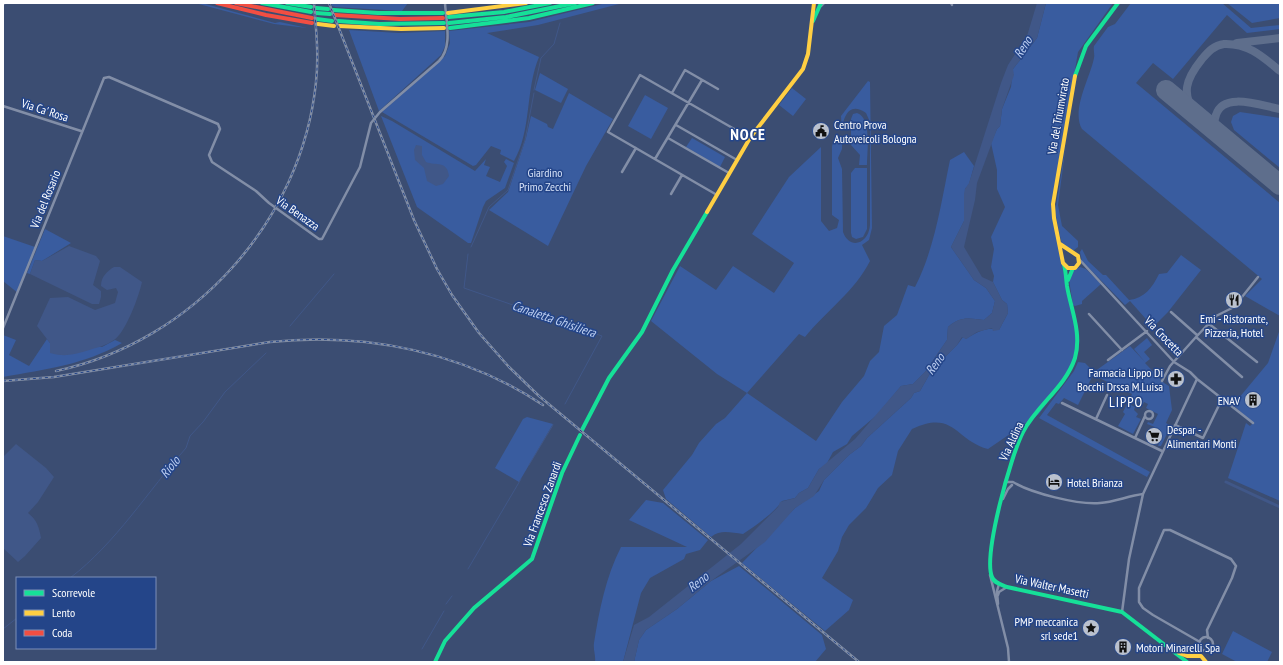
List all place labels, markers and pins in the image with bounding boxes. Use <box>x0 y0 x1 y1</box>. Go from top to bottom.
place label: Centro Prova Autoveicoli Bologna <box>834 117 917 146</box>
public building icon: Centro Prova Autoveicoli Bologna <box>811 121 831 141</box>
restaurant icon: Emi - Ristorante, Pizzeria, Hotel <box>1224 290 1244 310</box>
place label: Emi - Ristorante, Pizzeria, Hotel <box>1200 311 1268 340</box>
place label: Farmacia Lippo Di Bocchi Drssa M.Luisa <box>1077 365 1163 394</box>
pharmacy icon: Farmacia Lippo Di Bocchi Drssa M.Luisa <box>1166 369 1186 389</box>
building icon: ENAV <box>1243 390 1263 410</box>
place label: ENAV <box>1218 393 1240 408</box>
place label: Despar - Alimentari Monti <box>1167 422 1237 451</box>
supermarket icon: Despar - Alimentari Monti <box>1144 426 1164 446</box>
hotel icon: Hotel Brianza <box>1044 472 1064 492</box>
place label: Hotel Brianza <box>1067 475 1123 490</box>
place label: PMP meccanica srl sede1 <box>1015 614 1078 643</box>
place icon: PMP meccanica srl sede1 <box>1081 618 1101 638</box>
building icon: Motori Minarelli Spa <box>1113 637 1133 657</box>
place label: Motori Minarelli Spa <box>1136 640 1220 655</box>

